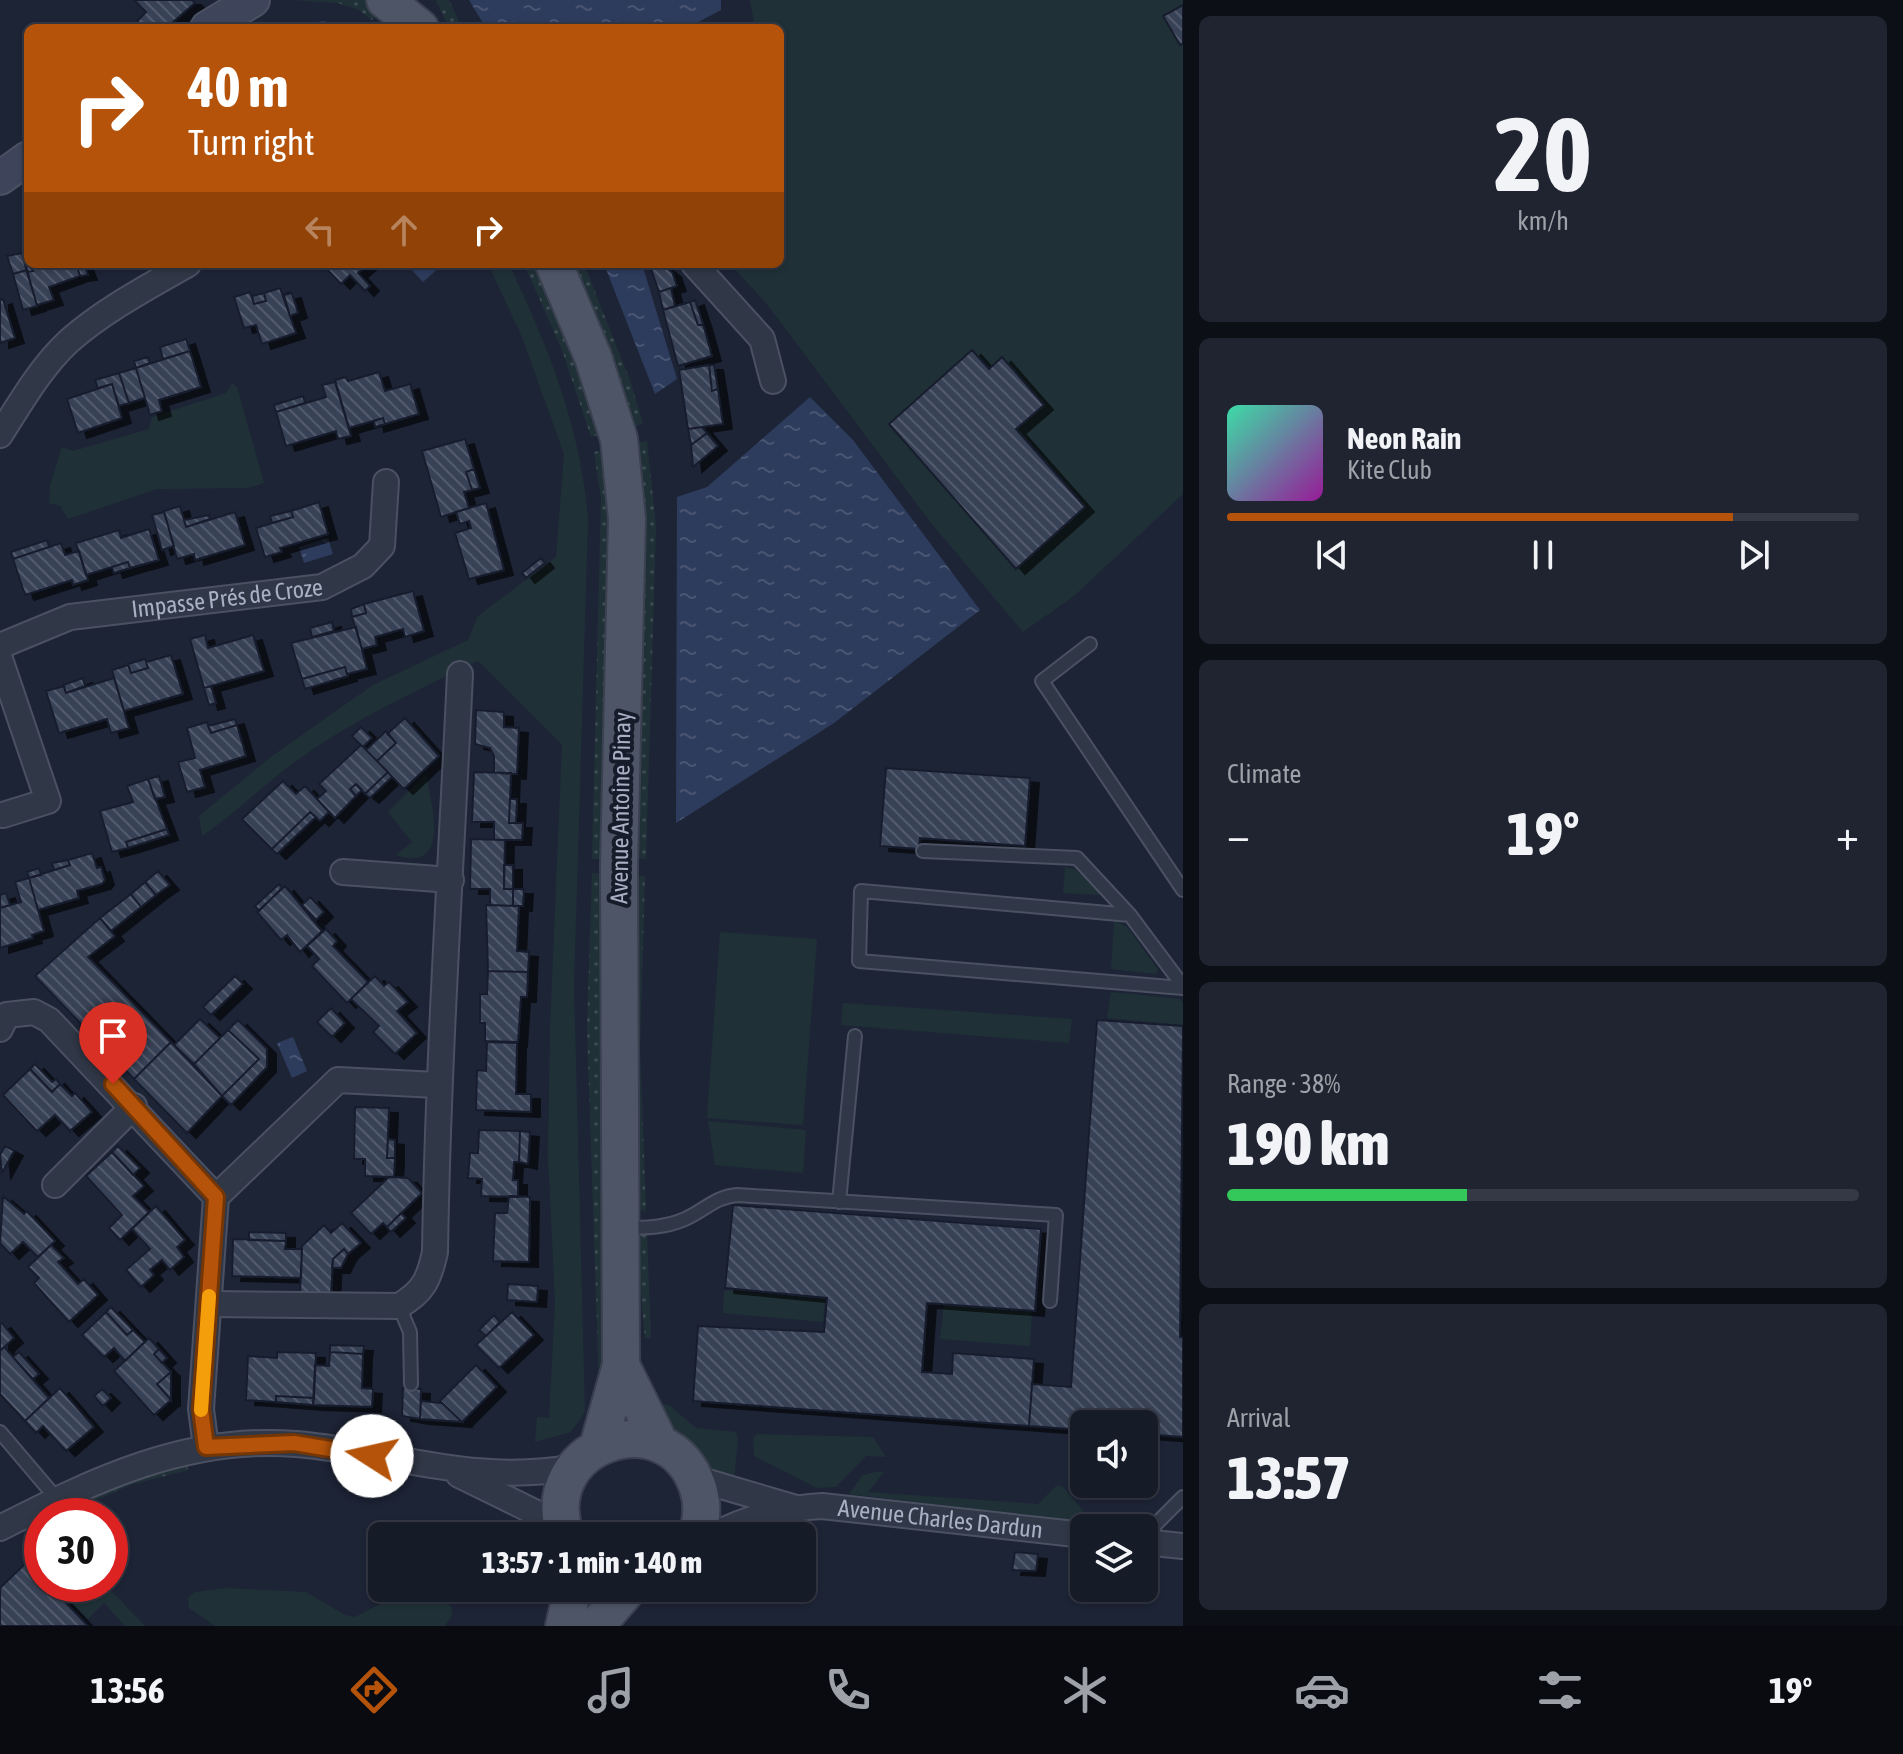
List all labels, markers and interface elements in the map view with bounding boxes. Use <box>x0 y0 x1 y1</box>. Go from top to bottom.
text: 40 m <box>188 55 289 119</box>
icon: right <box>56 56 160 160</box>
text: 20 <box>1494 94 1592 213</box>
text: Turn right <box>188 121 315 163</box>
text: km/h <box>1517 206 1569 236</box>
icon: left <box>298 208 342 252</box>
icon: ahead <box>382 208 426 252</box>
icon: right <box>466 208 510 252</box>
text: Neon Rain <box>1347 421 1461 455</box>
text: Kite Club <box>1347 455 1432 485</box>
icon: previous <box>1310 533 1354 577</box>
icon: pause <box>1521 533 1565 577</box>
icon: next <box>1732 533 1776 577</box>
street label: Impasse Prés de Croze <box>130 573 324 623</box>
street label: Avenue Antoine Pinay <box>605 712 636 904</box>
text: Climate <box>1227 759 1301 789</box>
text: 19° <box>1507 799 1579 868</box>
text: − <box>1227 809 1250 859</box>
text: + <box>1836 809 1859 859</box>
pin <box>79 1002 147 1084</box>
icon: arrive <box>91 1014 135 1058</box>
text: Range · 38% <box>1227 1069 1340 1099</box>
text: 190 km <box>1227 1109 1389 1178</box>
text: Arrival <box>1227 1403 1291 1433</box>
map controls <box>1070 1410 1158 1602</box>
button: sound <box>1070 1410 1158 1498</box>
position arrow <box>330 1414 414 1498</box>
text: 13:57 <box>1227 1443 1350 1512</box>
street label: Avenue Charles Dardun <box>837 1494 1044 1543</box>
speed limit sign: 30 <box>24 1498 128 1602</box>
button: layers <box>1070 1514 1158 1602</box>
text: 13:57 · 1 min · 140 m <box>482 1545 702 1579</box>
icon: directions <box>346 1662 402 1718</box>
icon: music <box>583 1662 639 1718</box>
icon: phone <box>820 1662 876 1718</box>
icon: climate <box>1057 1662 1113 1718</box>
icon: car <box>1294 1662 1350 1718</box>
icon: filters <box>1532 1662 1588 1718</box>
text: 13:56 <box>91 1669 165 1711</box>
text: 19° <box>1769 1669 1812 1711</box>

